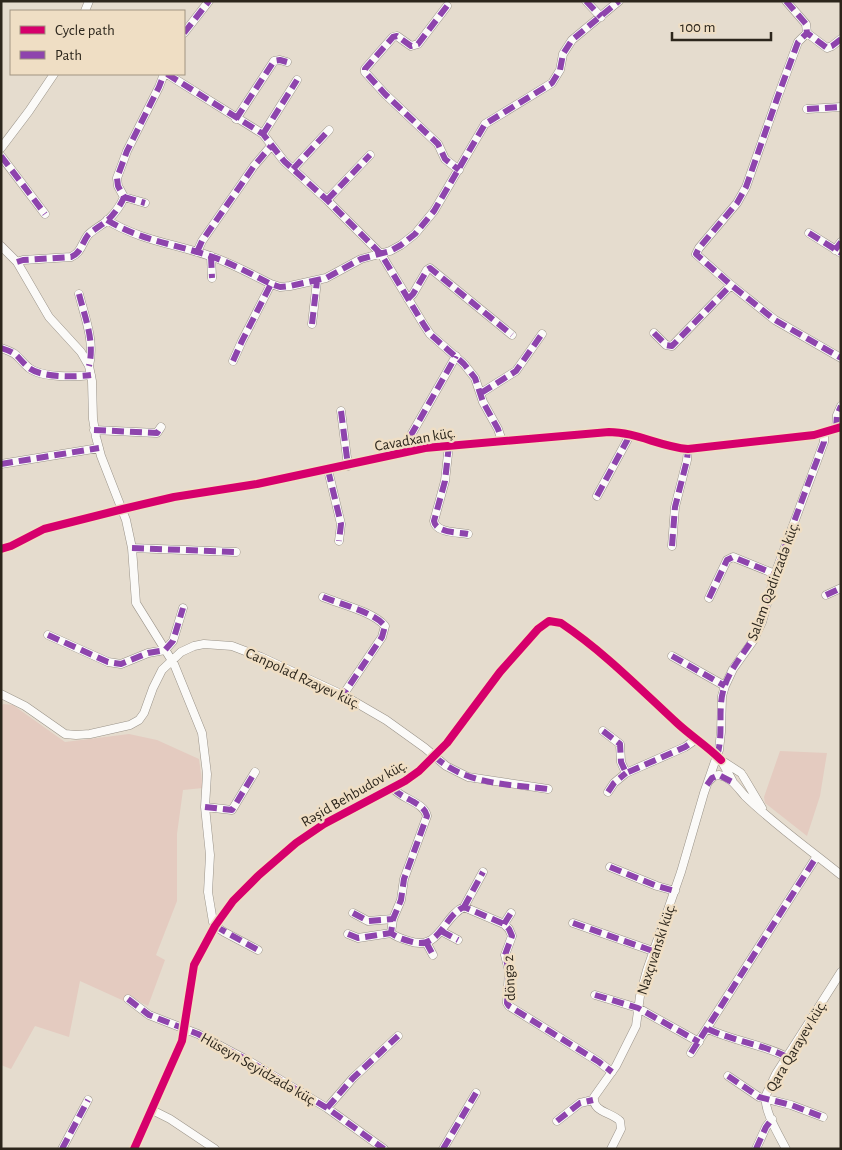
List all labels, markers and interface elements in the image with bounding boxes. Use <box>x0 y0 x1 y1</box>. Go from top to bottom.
legend <box>10 10 185 75</box>
scale bar <box>672 10 771 42</box>
text: 100 m <box>680 20 715 35</box>
text: Cycle path <box>55 23 115 38</box>
text: Path <box>55 48 82 63</box>
street label: Cavadxan küç. <box>374 425 457 454</box>
street label: Salam Qədirzadə küç. <box>745 520 802 642</box>
street label: Canpolad Rzayev küç. <box>243 645 362 712</box>
street label: Rəşid Behbudov küç. <box>299 757 410 830</box>
street label: Naxçıvanski küç. <box>635 902 678 997</box>
street label: döngə 2 <box>501 954 518 1001</box>
street label: Qara Qarayev küç. <box>763 998 829 1094</box>
street label: Hüseyn Seyidzadə küç. <box>198 1030 320 1109</box>

